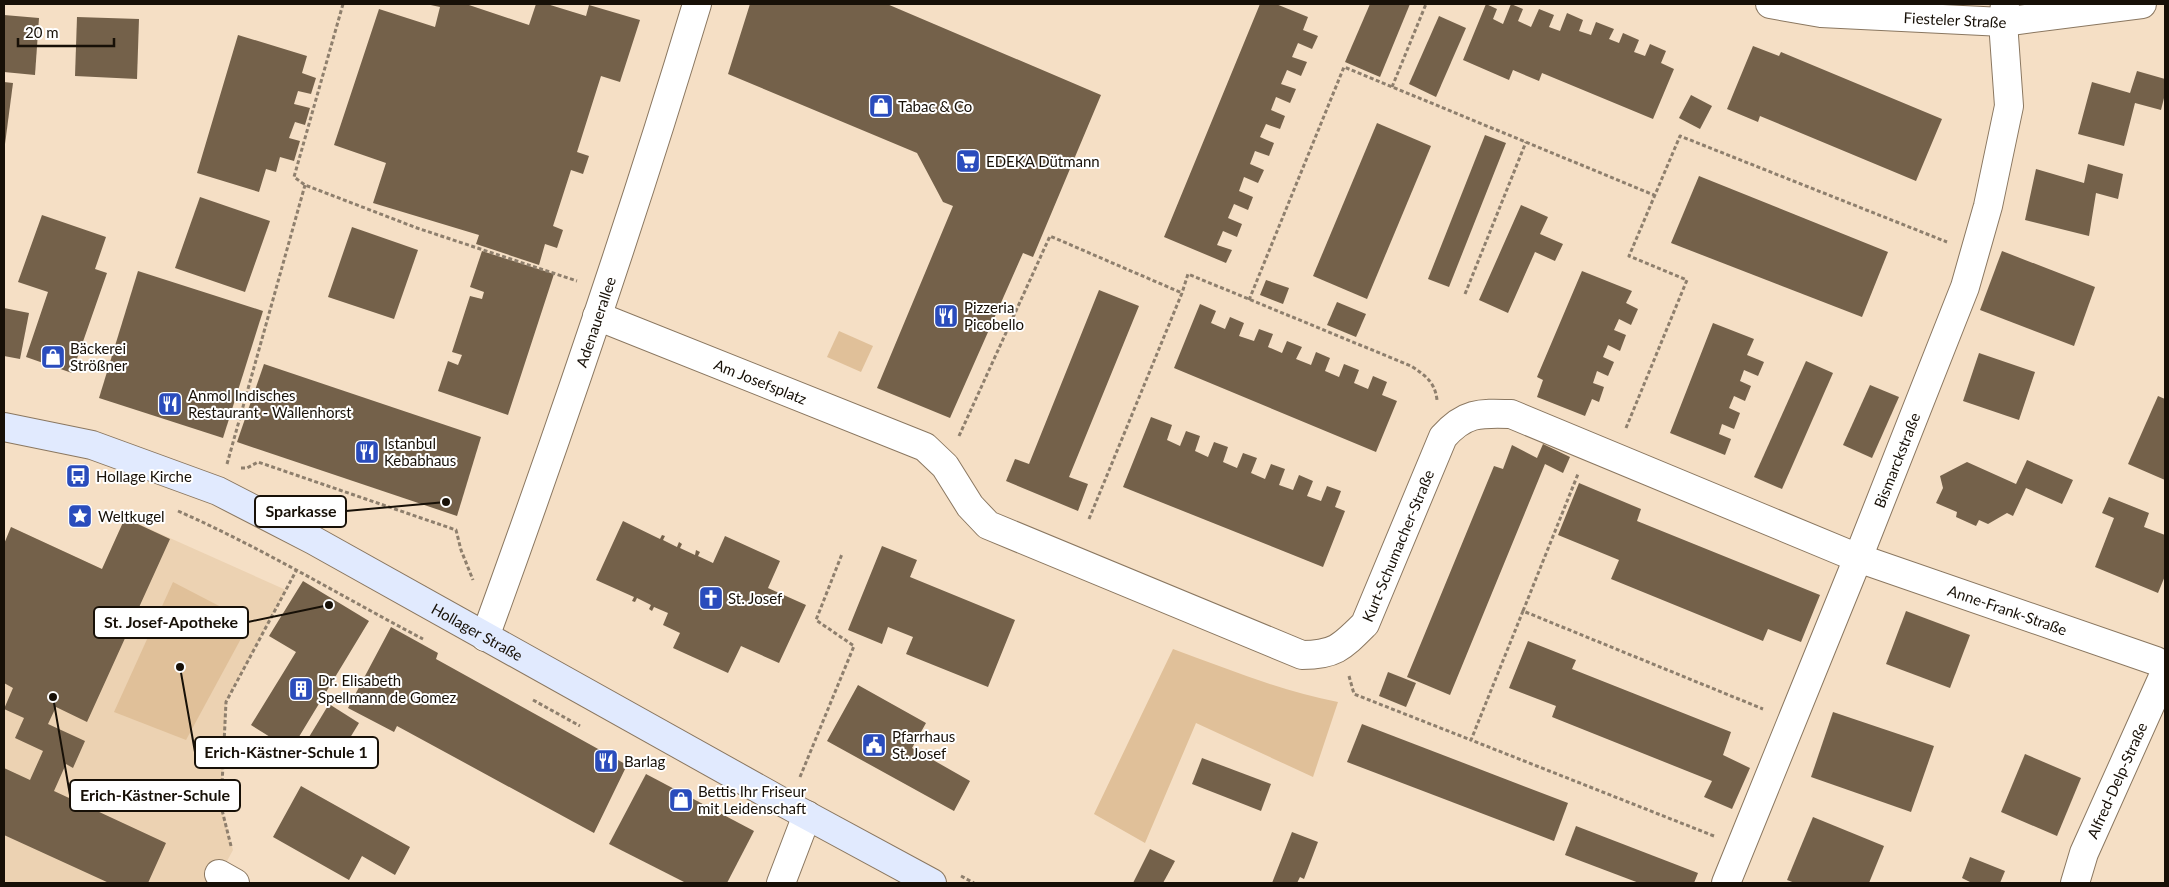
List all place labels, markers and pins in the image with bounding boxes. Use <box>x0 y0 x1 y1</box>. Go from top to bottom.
shop icon: Tabac & Co <box>868 93 894 119</box>
place label: Tabac & Co <box>898 97 972 115</box>
supermarket icon: EDEKA Dütmann <box>955 148 981 174</box>
place label: EDEKA Dütmann <box>986 152 1100 170</box>
place label: Pizzeria Picobello <box>964 298 1024 333</box>
restaurant icon: Pizzeria Picobello <box>933 303 959 329</box>
place label: Bäckerei Strößner <box>70 339 128 374</box>
shop icon: Bäckerei Strößner <box>40 344 66 370</box>
place label: Anmol Indisches Restaurant - Wallenhorst <box>188 386 352 421</box>
restaurant icon: Anmol Indisches Restaurant - Wallenhorst <box>157 391 183 417</box>
place label: Istanbul Kebabhaus <box>384 434 456 469</box>
restaurant icon: Istanbul Kebabhaus <box>354 439 380 465</box>
bus stop icon: Hollage Kirche <box>65 463 91 489</box>
place label: Hollage Kirche <box>96 467 192 485</box>
callout: Sparkasse <box>255 496 346 527</box>
place icon: Weltkugel <box>67 503 93 529</box>
place label: Weltkugel <box>98 507 165 525</box>
church icon: St. Josef <box>698 585 724 611</box>
place label: St. Josef <box>728 589 783 607</box>
callout: St. Josef-Apotheke <box>94 607 248 638</box>
place label: Dr. Elisabeth Spellmann de Gomez <box>318 671 457 706</box>
building icon: Dr. Elisabeth Spellmann de Gomez <box>288 676 314 702</box>
place label: Pfarrhaus St. Josef <box>892 727 955 762</box>
public building icon: Pfarrhaus St. Josef <box>861 732 887 758</box>
callout: Erich-Kästner-Schule 1 <box>195 737 378 768</box>
restaurant icon: Barlag <box>593 748 619 774</box>
place label: Barlag <box>624 752 665 770</box>
callout: Erich-Kästner-Schule <box>70 780 240 811</box>
place label: Bettis Ihr Friseur mit Leidenschaft <box>698 782 807 817</box>
shop icon: Bettis Ihr Friseur mit Leidenschaft <box>668 787 694 813</box>

